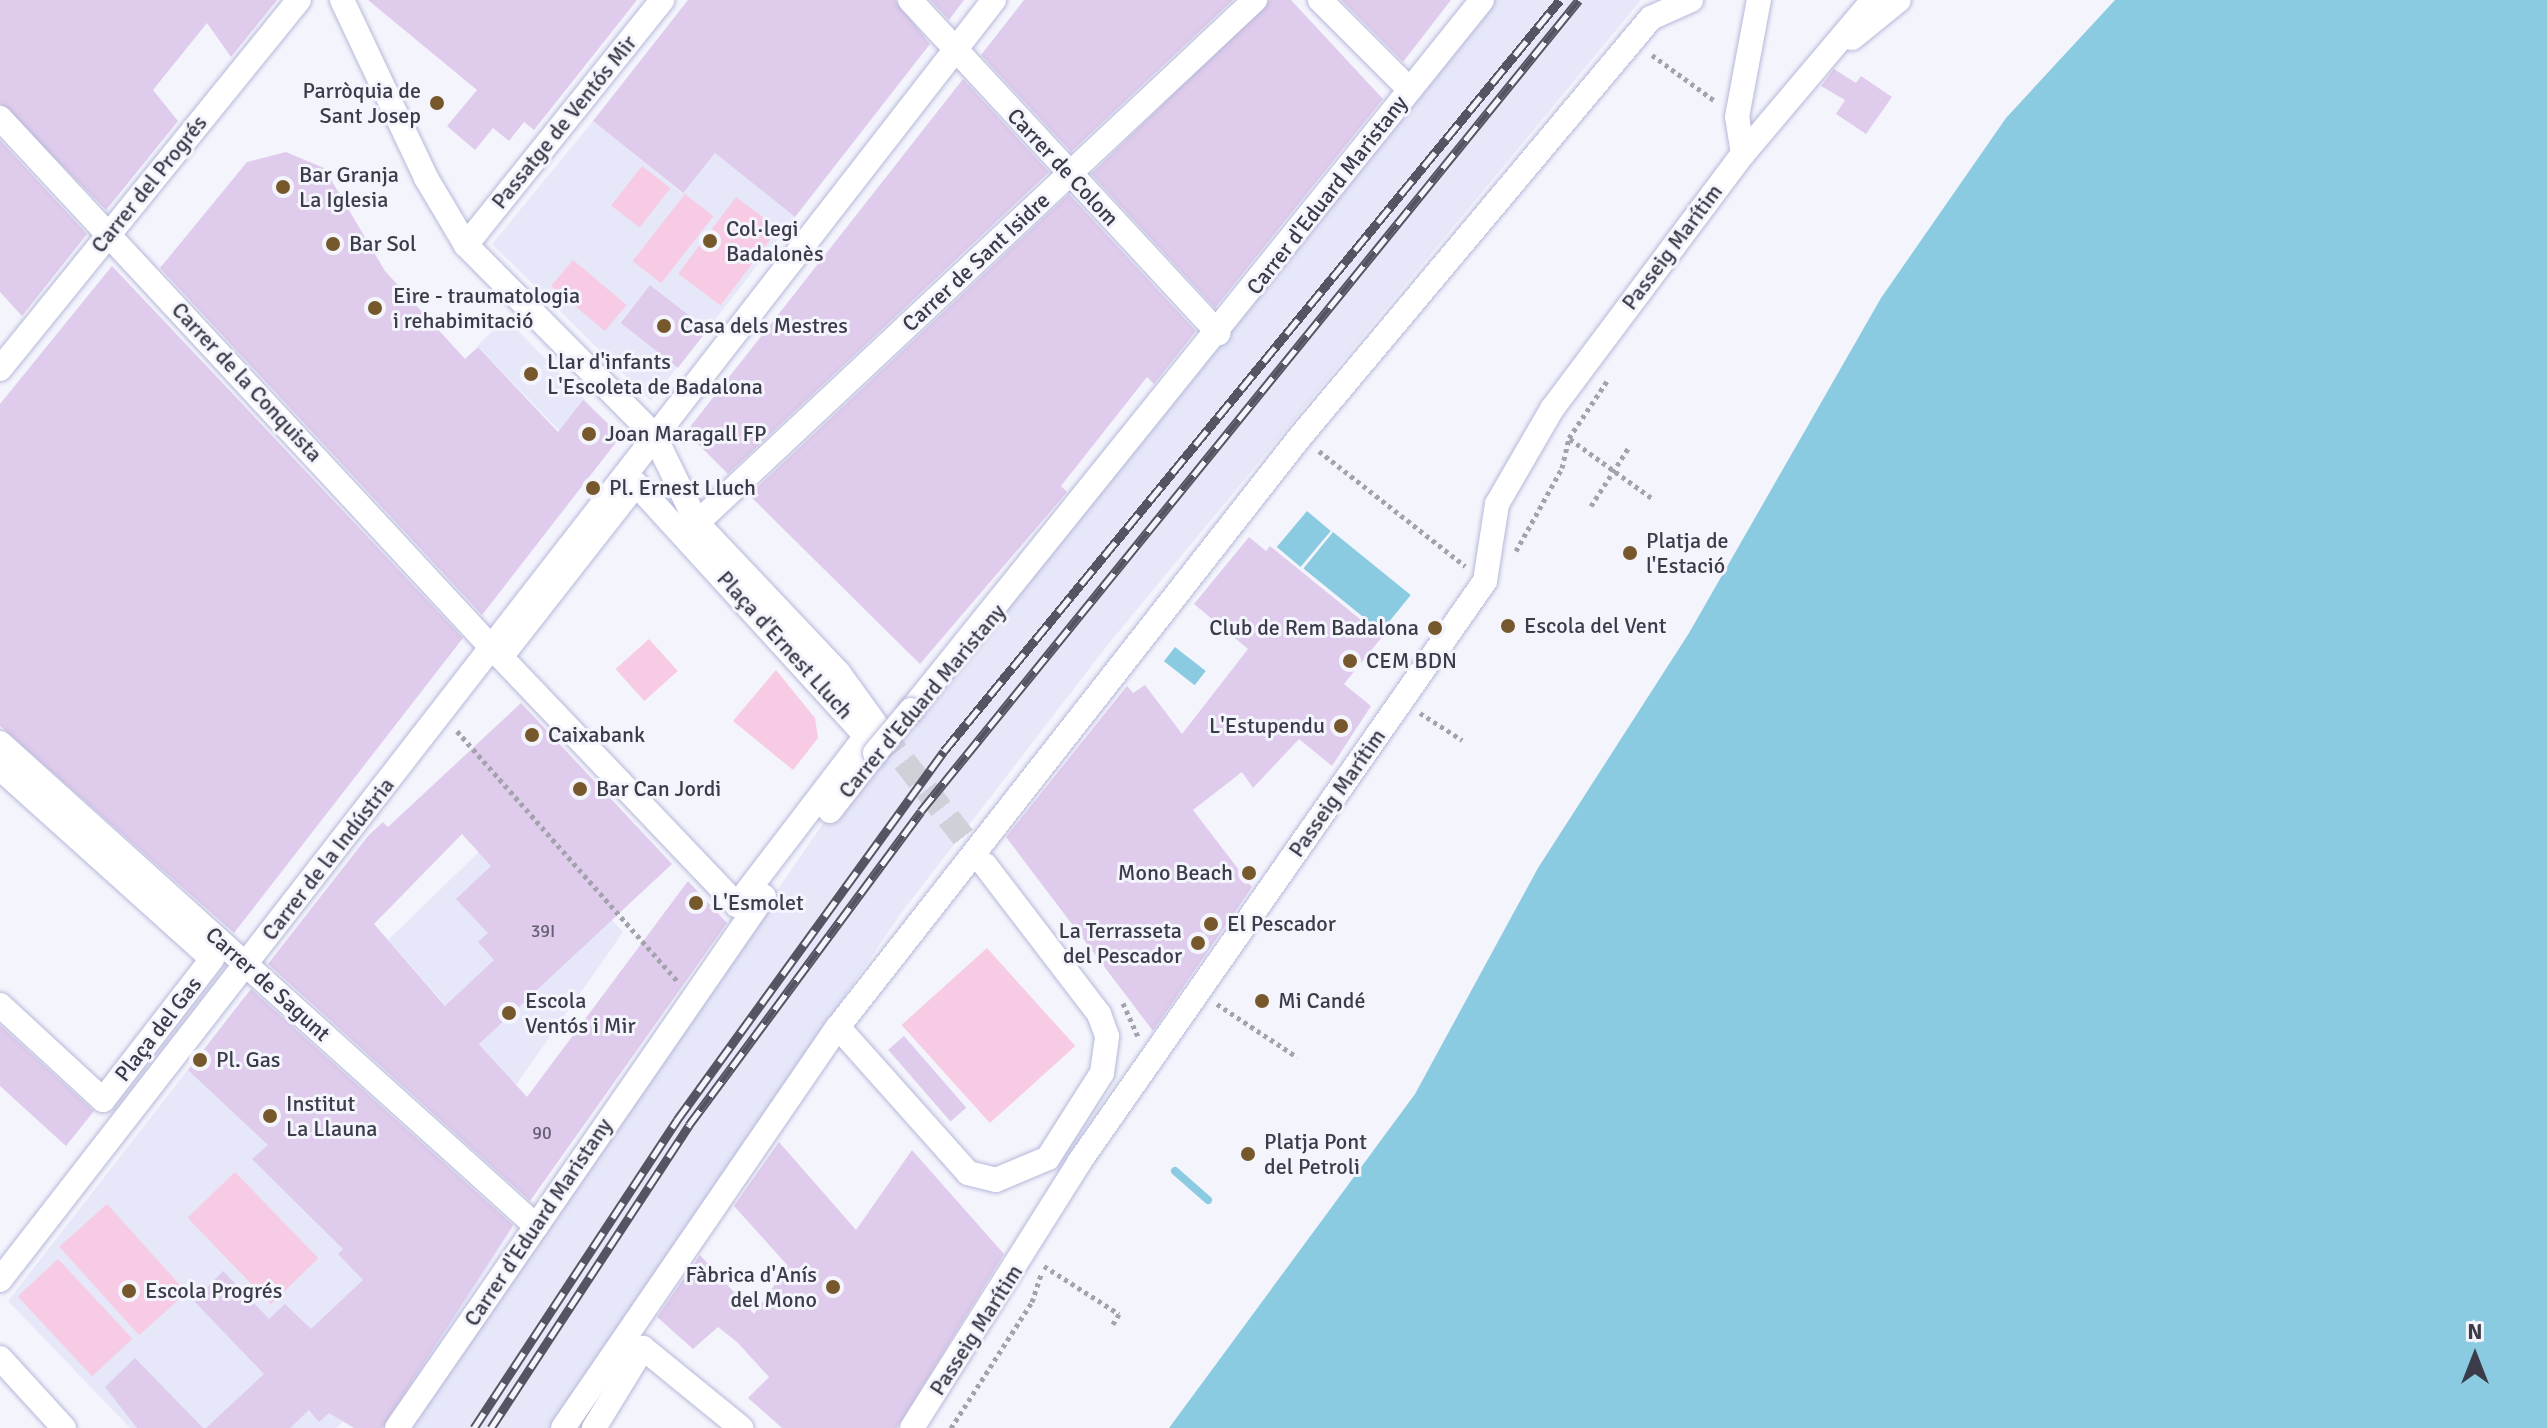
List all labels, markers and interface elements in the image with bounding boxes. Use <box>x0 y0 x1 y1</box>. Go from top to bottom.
street label: Passatge de Ventós Mir <box>486 30 642 214</box>
place label: Parròquia de Sant Josep <box>302 77 421 128</box>
street label: Carrer d'Eduard Maristany <box>1241 90 1413 300</box>
marker: Parròquia de Sant Josep <box>428 94 446 112</box>
street label: Carrer de Colom <box>1002 103 1124 231</box>
street label: Carrer del Progrés <box>86 110 212 258</box>
place label: Bar Granja La Iglesia <box>299 161 399 212</box>
marker: Bar Granja La Iglesia <box>274 178 292 196</box>
street label: Passeig Marítim <box>1616 179 1728 315</box>
street label: Carrer de Sant Isidre <box>897 187 1055 337</box>
place label: Col·legi Badalonès <box>726 215 824 266</box>
place label: Bar Sol <box>349 231 417 257</box>
marker: Col·legi Badalonès <box>701 232 719 250</box>
marker: Bar Sol <box>324 235 342 253</box>
place label: Eire - traumatologia i rehabimitació <box>393 282 580 334</box>
street label: Carrer de la Conquista <box>166 297 328 467</box>
marker: Eire - traumatologia i rehabimitació <box>364 297 386 319</box>
place label: Casa dels Mestres <box>680 313 848 339</box>
marker: Casa dels Mestres <box>655 317 673 335</box>
place label: Llar d'infants L'Escoleta de Badalona <box>547 348 763 400</box>
marker: Llar d'infants L'Escoleta de Badalona <box>522 365 540 383</box>
place label: Joan Maragall FP <box>605 421 766 447</box>
marker: Joan Maragall FP <box>580 425 598 443</box>
place label: Pl. Ernest Lluch <box>609 475 756 501</box>
marker: Pl. Ernest Lluch <box>584 479 602 497</box>
place label: Platja de l'Estació <box>1646 527 1729 578</box>
marker: Platja de l'Estació <box>1621 544 1639 562</box>
street label: Plaça d'Ernest Lluch <box>712 566 858 724</box>
street label: Carrer d'Eduard Maristany <box>833 599 1011 803</box>
place label: Escola del Vent <box>1524 613 1666 639</box>
place label: Club de Rem Badalona <box>1209 615 1419 641</box>
marker: Escola del Vent <box>1499 617 1517 635</box>
marker: Club de Rem Badalona <box>1426 619 1444 637</box>
place label: CEM BDN <box>1366 648 1457 674</box>
marker: CEM BDN <box>1341 652 1359 670</box>
place label: L'Estupendu <box>1209 713 1325 739</box>
marker: L'Estupendu <box>1332 717 1350 735</box>
place label: Caixabank <box>548 722 645 748</box>
street label: Passeig Marítim <box>1283 724 1391 862</box>
marker: Caixabank <box>523 726 541 744</box>
street label: Carrer de la Indústria <box>256 772 400 946</box>
place label: Bar Can Jordi <box>596 776 721 802</box>
marker: Bar Can Jordi <box>571 780 589 798</box>
place label: Mono Beach <box>1118 860 1233 886</box>
marker: Mono Beach <box>1240 864 1258 882</box>
place label: L'Esmolet <box>712 890 804 916</box>
marker: L'Esmolet <box>687 894 705 912</box>
place label: El Pescador <box>1227 911 1336 937</box>
marker: El Pescador <box>1202 915 1220 933</box>
place label: La Terrasseta del Pescador <box>1058 917 1182 968</box>
house number: 39I <box>531 920 555 942</box>
street label: Carrer de Sagunt <box>200 921 336 1047</box>
marker: La Terrasseta del Pescador <box>1189 934 1207 952</box>
street label: Plaça del Gas <box>109 972 207 1086</box>
place label: Escola Ventós i Mir <box>525 987 636 1038</box>
place label: Mi Candé <box>1278 988 1366 1014</box>
marker: Mi Candé <box>1253 992 1271 1010</box>
marker: Escola Ventós i Mir <box>500 1004 518 1022</box>
place label: Pl. Gas <box>216 1047 280 1073</box>
marker: Pl. Gas <box>191 1051 209 1069</box>
place label: Institut La Llauna <box>286 1090 377 1142</box>
marker: Institut La Llauna <box>261 1107 279 1125</box>
street label: Carrer d'Eduard Maristany <box>458 1113 618 1331</box>
house number: 90 <box>532 1122 552 1144</box>
place label: Platja Pont del Petroli <box>1264 1128 1367 1180</box>
marker: Platja Pont del Petroli <box>1239 1145 1257 1163</box>
street label: Passeig Marítim <box>924 1260 1028 1400</box>
place label: Fàbrica d'Anís del Mono <box>685 1261 817 1312</box>
place label: Escola Progrés <box>145 1278 282 1304</box>
marker: Fàbrica d'Anís del Mono <box>824 1278 842 1296</box>
marker: Escola Progrés <box>120 1282 138 1300</box>
north arrow <box>2435 1316 2515 1396</box>
text: N <box>2467 1318 2483 1345</box>

